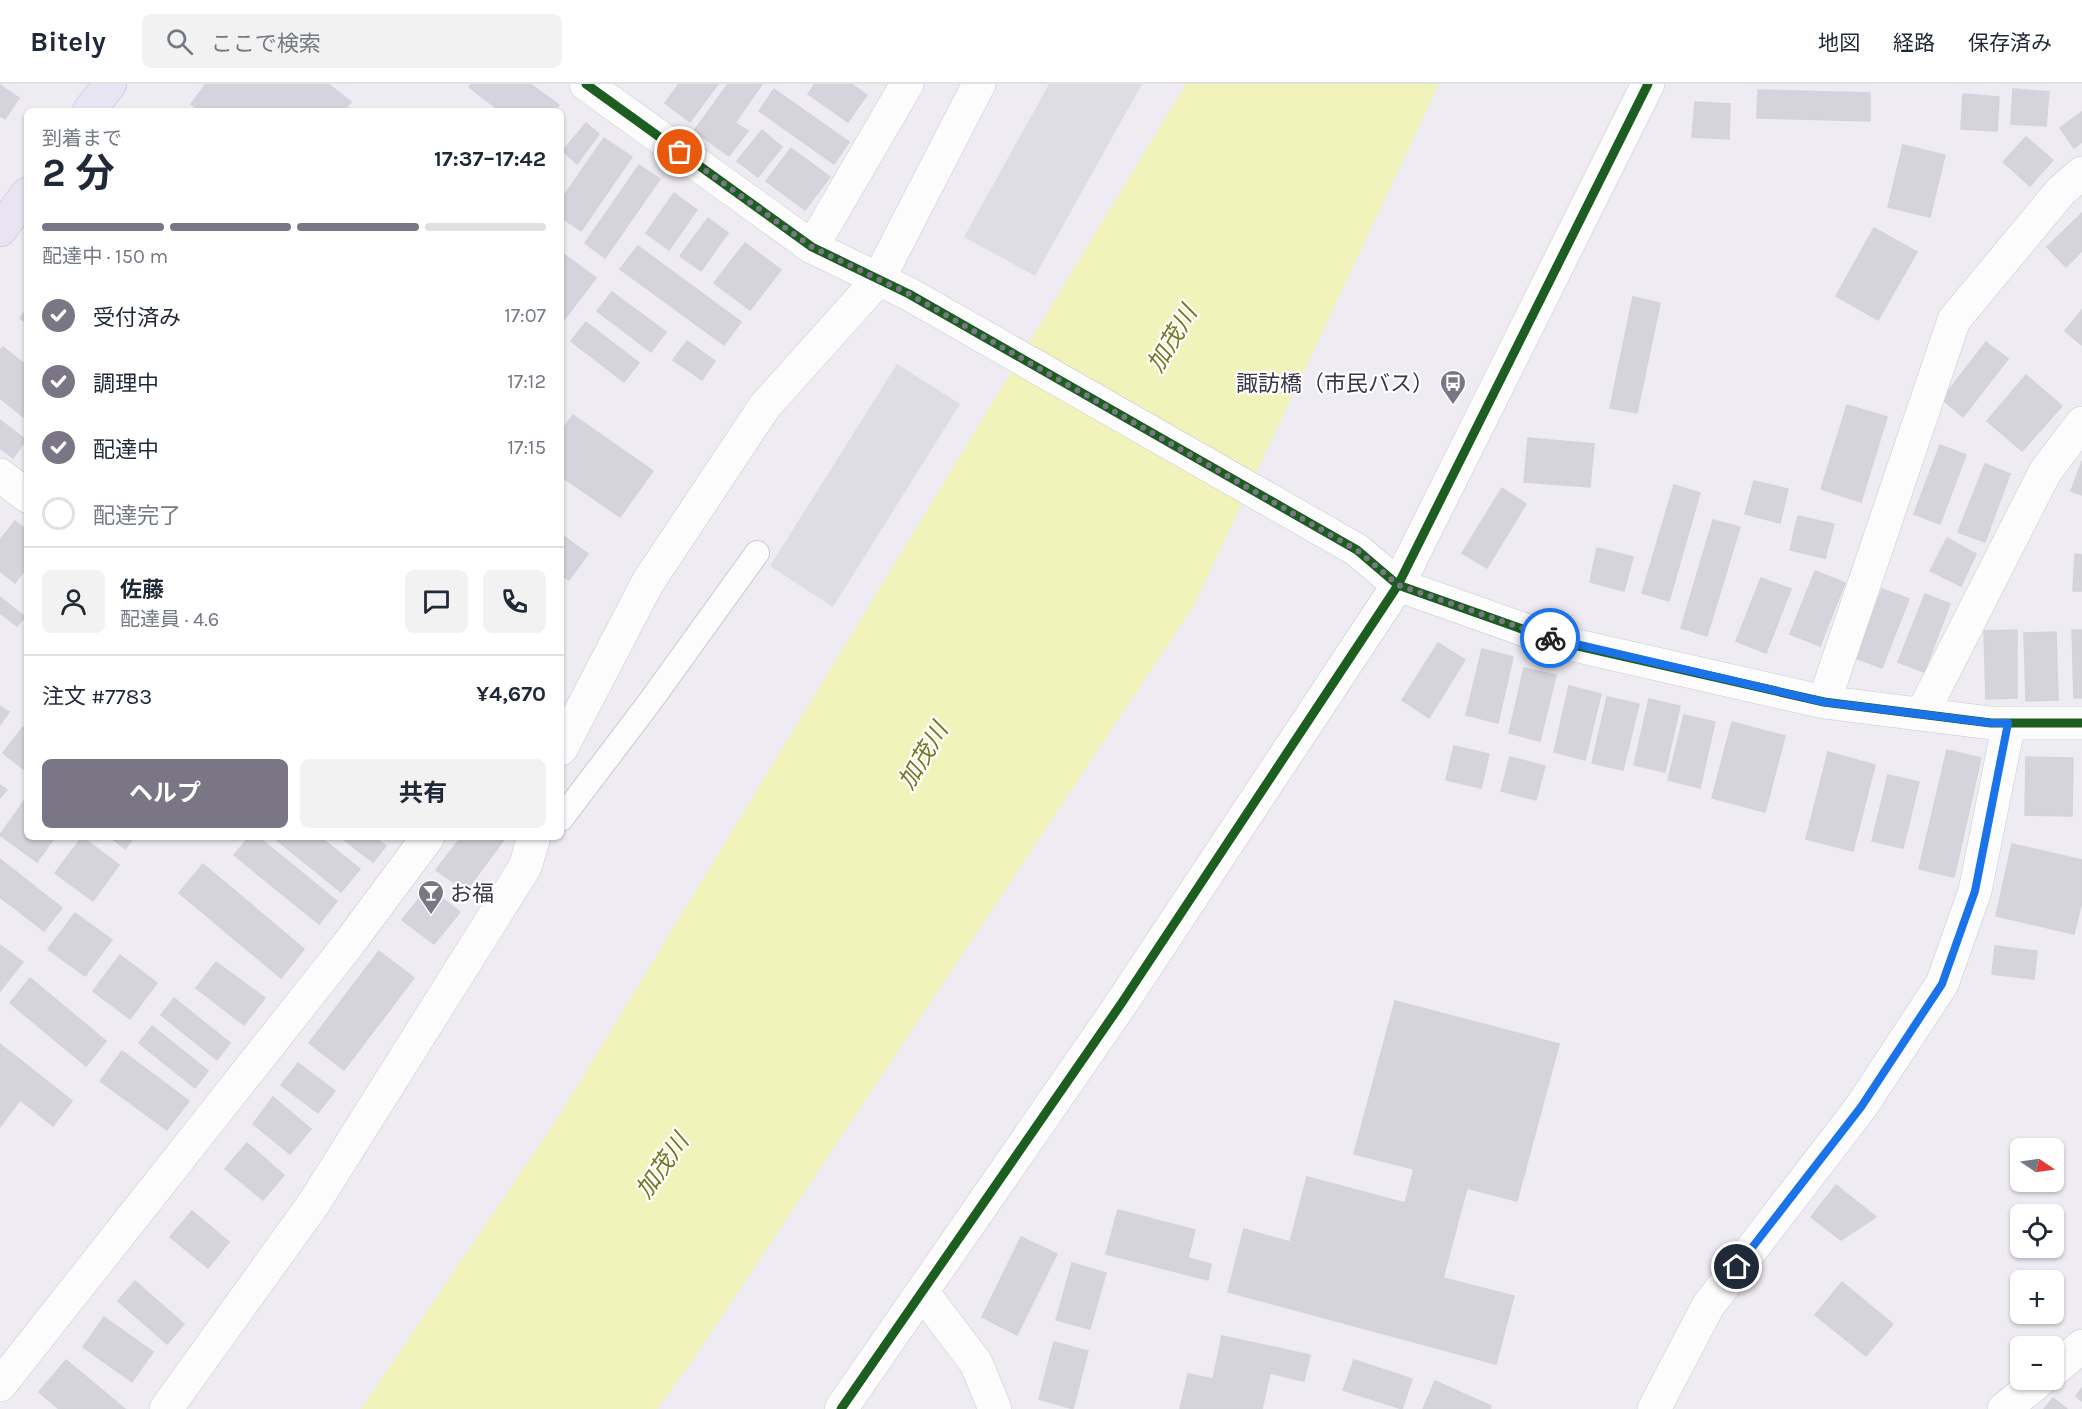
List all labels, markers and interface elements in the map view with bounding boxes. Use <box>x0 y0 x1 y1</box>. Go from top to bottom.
search box <box>142 14 562 68</box>
text: Bitely <box>30 25 106 58</box>
icon: search <box>163 25 196 58</box>
text: ここで検索 <box>211 31 321 57</box>
text: 地図 <box>1818 31 1860 55</box>
text: 経路 <box>1893 31 1935 55</box>
text: 保存済み <box>1968 31 2052 55</box>
pin <box>654 126 705 177</box>
text: 到着まで <box>42 127 122 150</box>
icon: bag <box>663 135 696 168</box>
text: 17:37–17:42 <box>434 146 546 172</box>
text: 2 分 <box>42 150 114 196</box>
text: 配達中 · 150 m <box>42 245 168 268</box>
water label: 加茂川 <box>1141 298 1204 377</box>
icon: check <box>42 299 75 332</box>
text: 17:07 <box>504 304 546 327</box>
text: 受付済み <box>93 305 181 331</box>
icon: check <box>42 365 75 398</box>
bus stop icon: 諏訪橋（市民バス） <box>1438 368 1468 406</box>
text: 17:12 <box>507 370 546 393</box>
text: 調理中 <box>93 371 159 397</box>
place label: 諏訪橋（市民バス） <box>1236 371 1434 397</box>
icon: check <box>42 431 75 464</box>
text: 17:15 <box>507 436 546 459</box>
text: 配達中 <box>93 437 159 463</box>
text: 配達完了 <box>93 503 181 529</box>
button: person <box>42 570 105 633</box>
button: chat <box>405 570 468 633</box>
button: phone <box>483 570 546 633</box>
text: 佐藤 <box>120 577 164 603</box>
text: 配達員 · 4.6 <box>120 608 219 631</box>
courier <box>1520 608 1580 668</box>
icon: bike <box>1534 622 1567 655</box>
text: ¥4,670 <box>476 681 546 707</box>
text: 注文 #7783 <box>42 684 152 710</box>
water label: 加茂川 <box>892 715 955 794</box>
button: ヘルプ <box>42 759 288 828</box>
button: 共有 <box>300 759 546 828</box>
bar icon: お福 <box>416 878 446 916</box>
place label: お福 <box>450 881 494 907</box>
water label: 加茂川 <box>630 1126 696 1204</box>
north arrow <box>2010 1138 2064 1192</box>
map controls <box>2010 1138 2064 1390</box>
button: locate <box>2010 1204 2064 1258</box>
pin <box>1711 1241 1762 1292</box>
icon: home <box>1720 1250 1753 1283</box>
button: + <box>2010 1270 2064 1324</box>
button: − <box>2010 1336 2064 1390</box>

